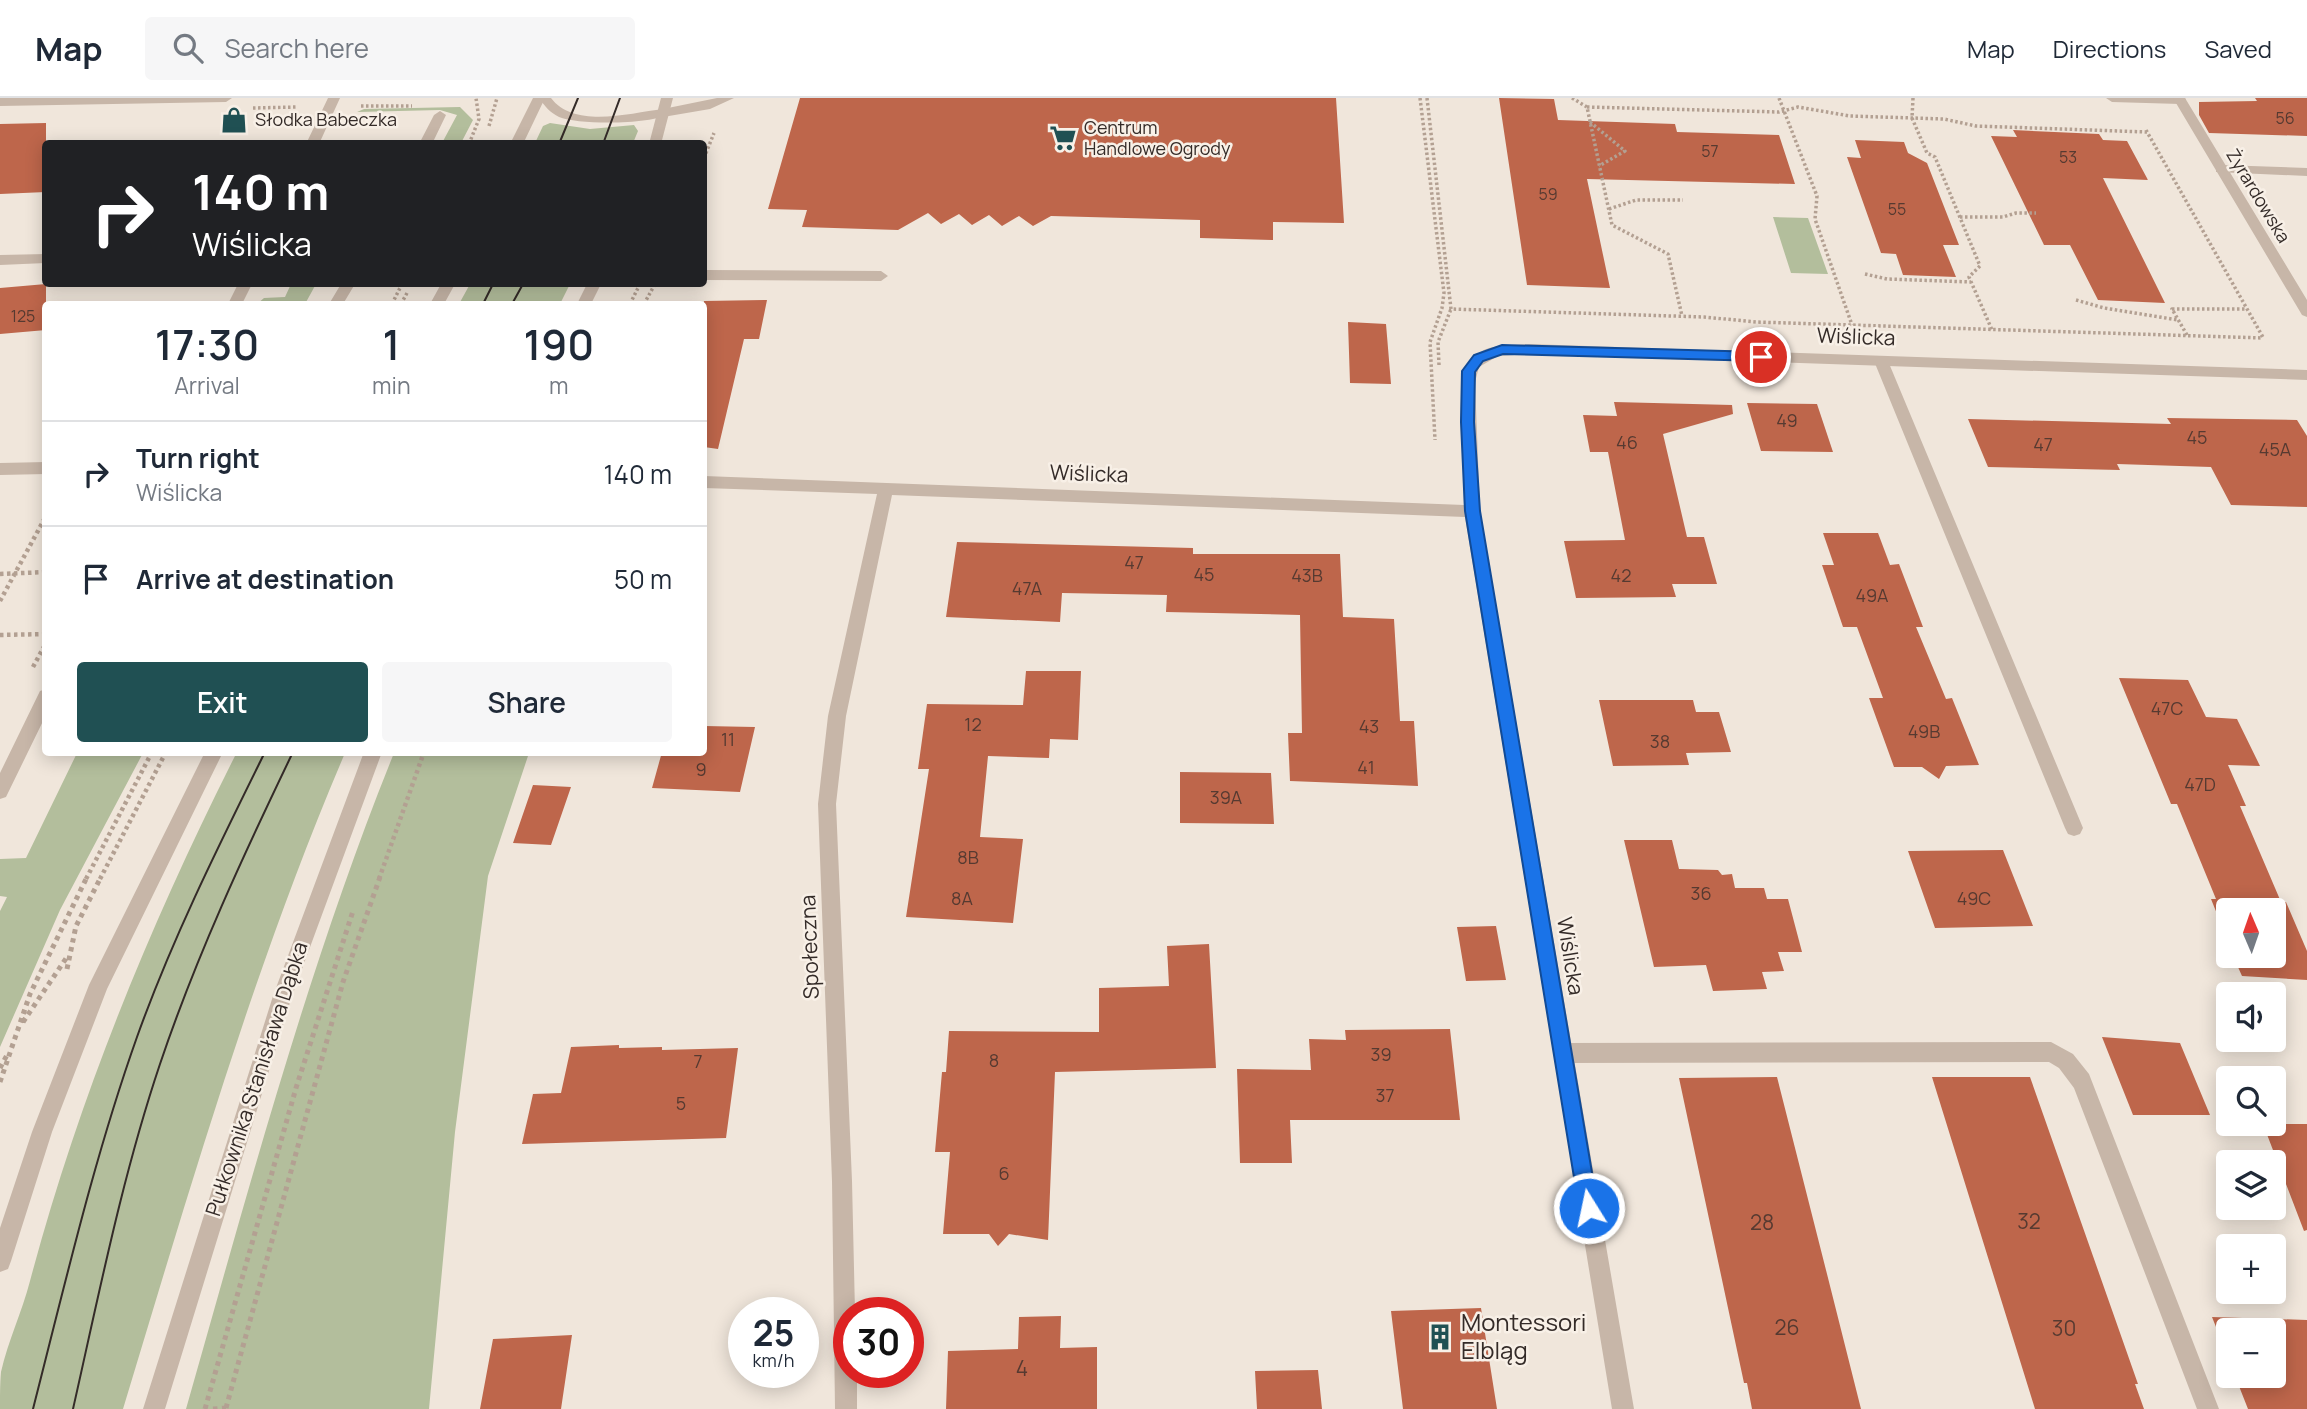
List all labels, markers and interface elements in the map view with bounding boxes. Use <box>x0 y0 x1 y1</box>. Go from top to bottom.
search box <box>145 17 635 80</box>
text: Map <box>35 26 103 71</box>
icon: search <box>169 29 207 67</box>
text: Search here <box>225 30 369 66</box>
text: Map <box>1967 32 2015 65</box>
text: Directions <box>2053 32 2166 65</box>
text: Saved <box>2204 32 2272 65</box>
shop icon: Słodka Babeczka <box>219 105 249 135</box>
place label: Słodka Babeczka <box>255 107 397 131</box>
house number: 56 <box>2275 107 2295 129</box>
place label: Centrum Handlowe Ogrody <box>1084 115 1231 160</box>
supermarket icon: Centrum Handlowe Ogrody <box>1048 123 1078 153</box>
house number: 57 <box>1701 140 1719 162</box>
street label: Żyrardowska <box>2221 144 2296 247</box>
house number: 53 <box>2059 146 2077 168</box>
text: 140 m <box>192 158 329 225</box>
icon: right <box>77 168 168 259</box>
house number: 59 <box>1538 183 1558 205</box>
house number: 55 <box>1888 198 1906 220</box>
text: Wiślicka <box>192 222 312 266</box>
house number: 125 <box>11 305 35 327</box>
text: 17:30 <box>155 315 259 373</box>
text: 1 <box>382 315 400 373</box>
text: 190 <box>523 315 594 373</box>
street label: Wiślicka <box>1816 321 1896 351</box>
pin <box>1731 327 1791 387</box>
icon: arrive <box>1742 338 1780 376</box>
text: Arrival <box>174 369 240 401</box>
text: min <box>372 369 411 401</box>
text: m <box>549 369 569 401</box>
house number: 49 <box>1776 408 1798 432</box>
house number: 45 <box>2186 425 2208 449</box>
house number: 46 <box>1616 430 1638 454</box>
house number: 47 <box>2033 432 2053 456</box>
house number: 45A <box>2259 437 2292 461</box>
text: Turn right <box>136 440 260 476</box>
icon: right <box>77 455 115 493</box>
text: 140 m <box>603 456 672 492</box>
street label: Wiślicka <box>1049 458 1129 488</box>
text: Wiślicka <box>136 476 222 508</box>
house number: 47 <box>1124 550 1144 574</box>
icon: arrive <box>77 560 115 598</box>
text: Arrive at destination <box>136 561 394 597</box>
text: 50 m <box>614 561 672 597</box>
house number: 45 <box>1193 562 1215 586</box>
house number: 43B <box>1291 563 1323 587</box>
house number: 42 <box>1611 563 1631 587</box>
house number: 47A <box>1012 576 1043 600</box>
house number: 49A <box>1855 583 1889 607</box>
button: Exit <box>77 662 368 742</box>
button: Share <box>382 662 672 742</box>
house number: 47C <box>2151 696 2183 720</box>
house number: 12 <box>964 712 982 736</box>
house number: 43 <box>1359 714 1379 738</box>
house number: 49B <box>1908 719 1940 743</box>
house number: 11 <box>721 727 735 751</box>
house number: 38 <box>1650 729 1670 753</box>
house number: 41 <box>1357 755 1375 779</box>
house number: 9 <box>695 757 707 781</box>
house number: 47D <box>2184 772 2216 796</box>
house number: 39A <box>1210 785 1243 809</box>
house number: 8B <box>957 845 979 869</box>
house number: 36 <box>1690 881 1712 905</box>
house number: 8A <box>951 886 974 910</box>
house number: 49C <box>1957 886 1991 910</box>
street label: Społeczna <box>793 894 825 1000</box>
north arrow <box>2216 898 2286 968</box>
map controls <box>2216 898 2286 1388</box>
street label: Wiślicka <box>1551 915 1591 997</box>
street label: Pułkownika Stanisława Dąbka <box>198 938 314 1219</box>
button: sound <box>2216 982 2286 1052</box>
house number: 39 <box>1370 1042 1392 1066</box>
house number: 8 <box>989 1048 999 1072</box>
house number: 7 <box>693 1049 703 1073</box>
button: search <box>2216 1066 2286 1136</box>
house number: 37 <box>1376 1083 1395 1107</box>
house number: 5 <box>676 1091 686 1115</box>
button: layers <box>2216 1150 2286 1220</box>
house number: 6 <box>998 1161 1010 1185</box>
position arrow <box>1552 1171 1626 1245</box>
house number: 32 <box>2017 1207 2041 1235</box>
house number: 28 <box>1750 1208 1774 1236</box>
button: + <box>2216 1234 2286 1304</box>
speed limit sign: 30 <box>833 1297 924 1388</box>
place label: Montessori Elbląg <box>1461 1305 1586 1366</box>
text: 25 <box>753 1309 794 1357</box>
house number: 26 <box>1774 1313 1800 1341</box>
house number: 30 <box>2052 1314 2076 1342</box>
button: − <box>2216 1318 2286 1388</box>
building icon: Montessori Elbląg <box>1425 1322 1455 1352</box>
text: km/h <box>753 1348 794 1372</box>
house number: 4 <box>1016 1354 1028 1382</box>

